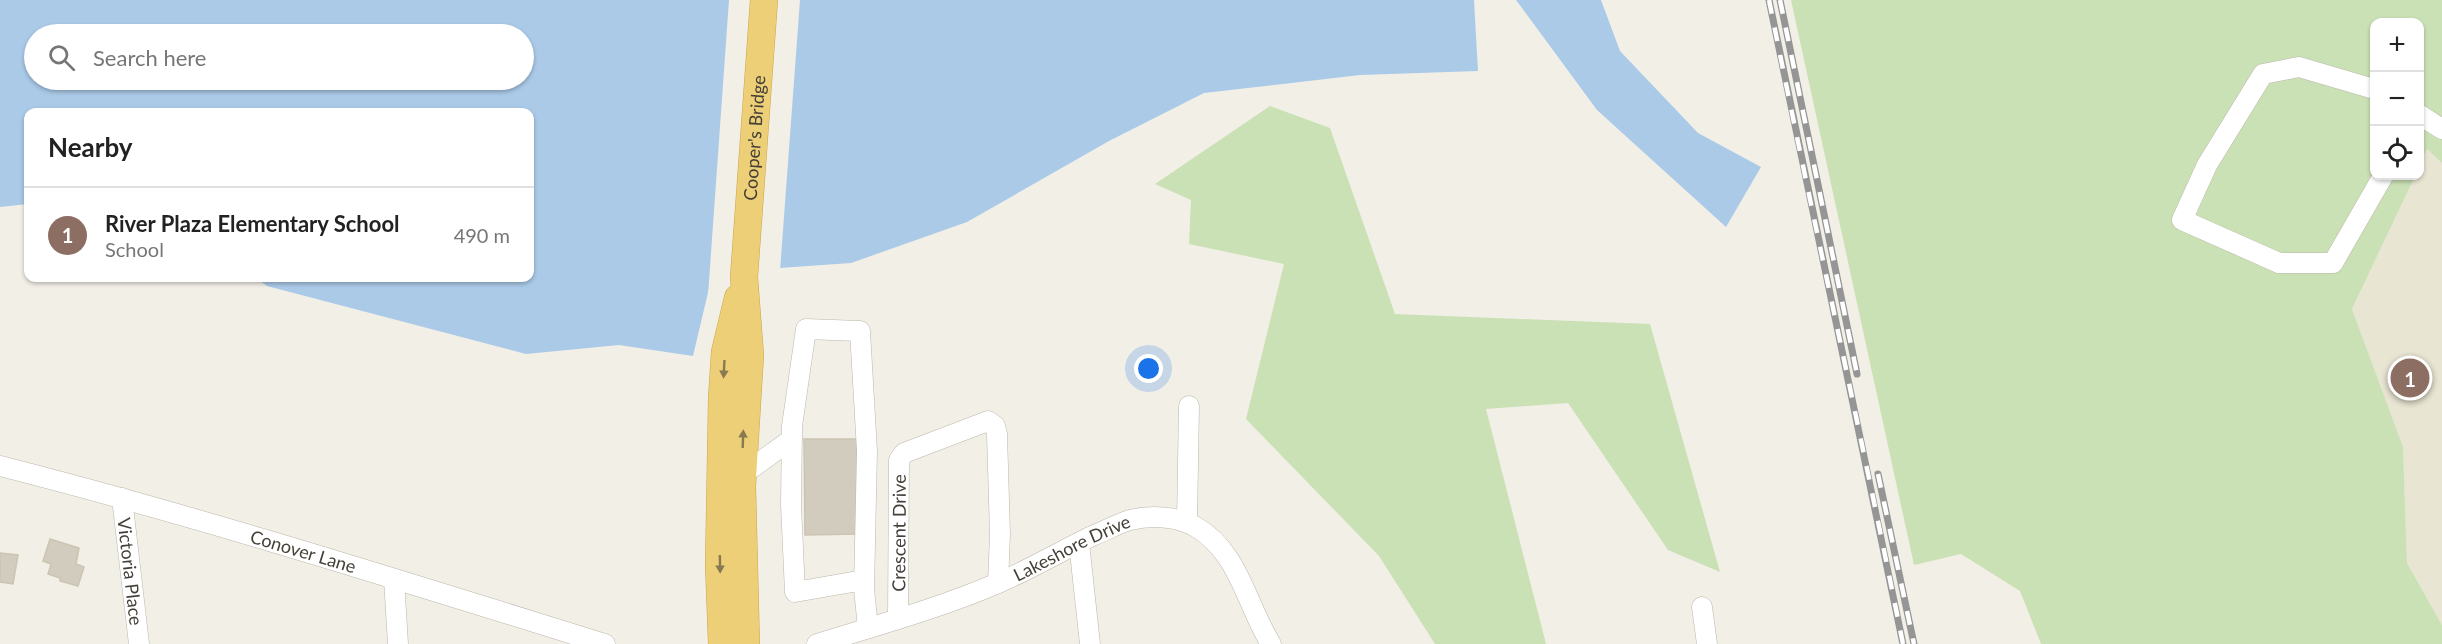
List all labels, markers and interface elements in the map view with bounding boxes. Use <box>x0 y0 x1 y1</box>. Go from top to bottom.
map controls <box>2370 18 2424 180</box>
button: + <box>2370 18 2424 72</box>
search box <box>24 24 534 90</box>
icon: search <box>45 41 78 74</box>
text: Search here <box>93 44 206 71</box>
button: − <box>2370 72 2424 126</box>
street label: Cooper's Bridge <box>739 74 770 201</box>
button: locate <box>2370 126 2424 180</box>
text: Nearby <box>48 131 133 163</box>
text: River Plaza Elementary School <box>105 210 400 237</box>
text: 1 <box>62 223 73 247</box>
text: 490 m <box>454 223 510 247</box>
text: School <box>105 237 164 261</box>
your location <box>1134 354 1163 383</box>
pin: 1 <box>2390 356 2430 400</box>
one-way arrow <box>719 359 728 378</box>
one-way arrow <box>739 429 748 448</box>
street label: Crescent Drive <box>887 474 910 592</box>
street label: Lakeshore Drive <box>1010 510 1133 586</box>
street label: Victoria Place <box>113 517 148 626</box>
street label: Conover Lane <box>248 525 359 577</box>
one-way arrow <box>715 554 725 573</box>

